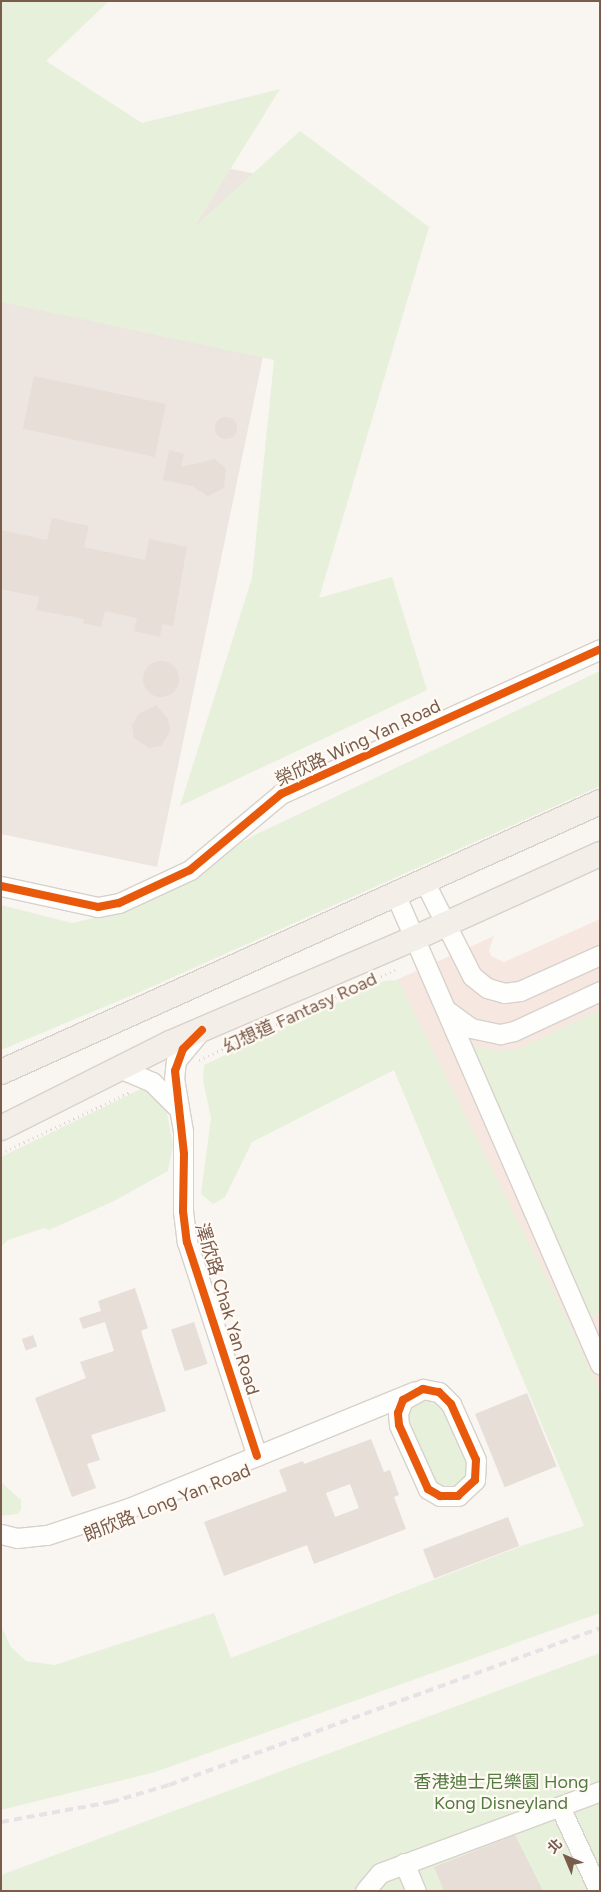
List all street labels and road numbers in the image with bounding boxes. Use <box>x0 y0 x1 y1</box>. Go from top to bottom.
street label: 榮欣路 Wing Yan Road <box>272 695 444 791</box>
street label: 幻想道 Fantasy Road <box>220 968 380 1058</box>
street label: 澤欣路 Chak Yan Road <box>191 1220 263 1398</box>
street label: 朗欣路 Long Yan Road <box>80 1460 254 1546</box>

